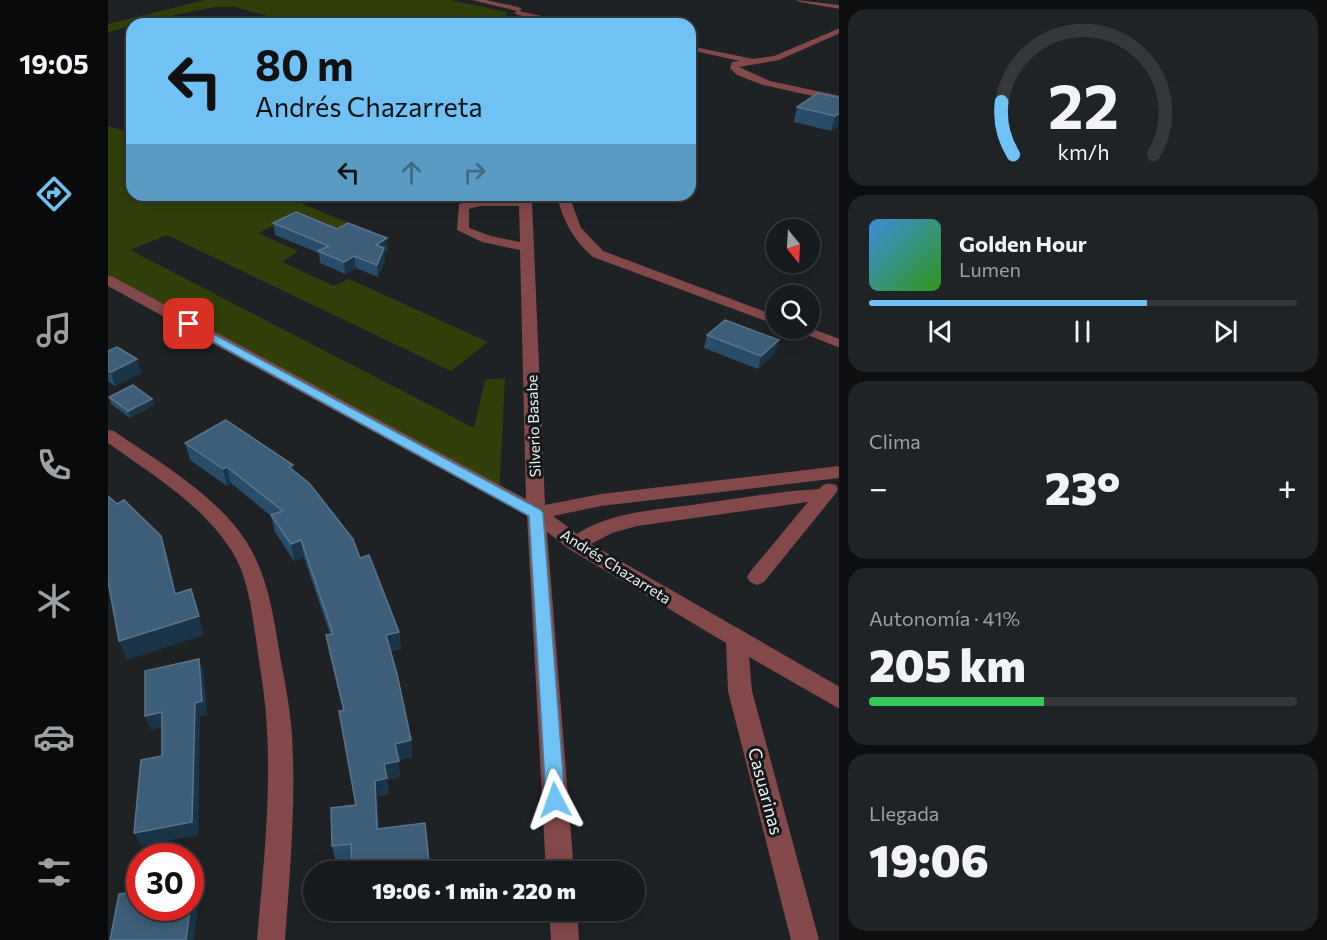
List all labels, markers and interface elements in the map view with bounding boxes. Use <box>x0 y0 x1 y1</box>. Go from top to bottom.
text: 80 m <box>255 38 354 90</box>
icon: left <box>156 42 234 120</box>
text: 19:05 <box>19 47 89 80</box>
text: 22 <box>1047 66 1119 142</box>
text: Andrés Chazarreta <box>255 90 483 123</box>
text: km/h <box>1057 138 1109 164</box>
icon: left <box>332 156 365 189</box>
icon: ahead <box>395 156 428 189</box>
icon: right <box>458 156 491 189</box>
icon: directions <box>33 173 75 215</box>
north arrow <box>766 219 820 273</box>
map controls <box>766 219 820 339</box>
text: Golden Hour <box>959 230 1087 257</box>
text: Lumen <box>959 257 1021 281</box>
button: search <box>766 285 820 339</box>
pin <box>163 298 214 349</box>
icon: arrive <box>172 307 205 340</box>
icon: music <box>33 309 75 351</box>
icon: previous <box>924 315 957 348</box>
icon: pause <box>1066 315 1099 348</box>
icon: next <box>1209 315 1242 348</box>
street label: Silverio Basabe <box>522 374 544 478</box>
text: Clima <box>869 429 921 453</box>
icon: phone <box>33 444 75 486</box>
text: 23° <box>1045 459 1121 514</box>
text: − <box>869 466 888 507</box>
text: + <box>1278 466 1297 507</box>
street label: Andrés Chazarreta <box>558 525 674 607</box>
icon: climate <box>33 580 75 622</box>
text: Autonomía · 41% <box>869 606 1020 630</box>
text: 205 km <box>869 636 1026 691</box>
icon: car <box>33 716 75 758</box>
street label: Casuarinas <box>744 745 788 837</box>
position arrow <box>523 768 587 832</box>
text: Llegada <box>869 801 939 825</box>
text: 19:06 <box>869 831 989 886</box>
speed limit sign: 30 <box>126 843 204 921</box>
icon: filters <box>33 851 75 893</box>
text: 19:06 · 1 min · 220 m <box>372 877 576 904</box>

